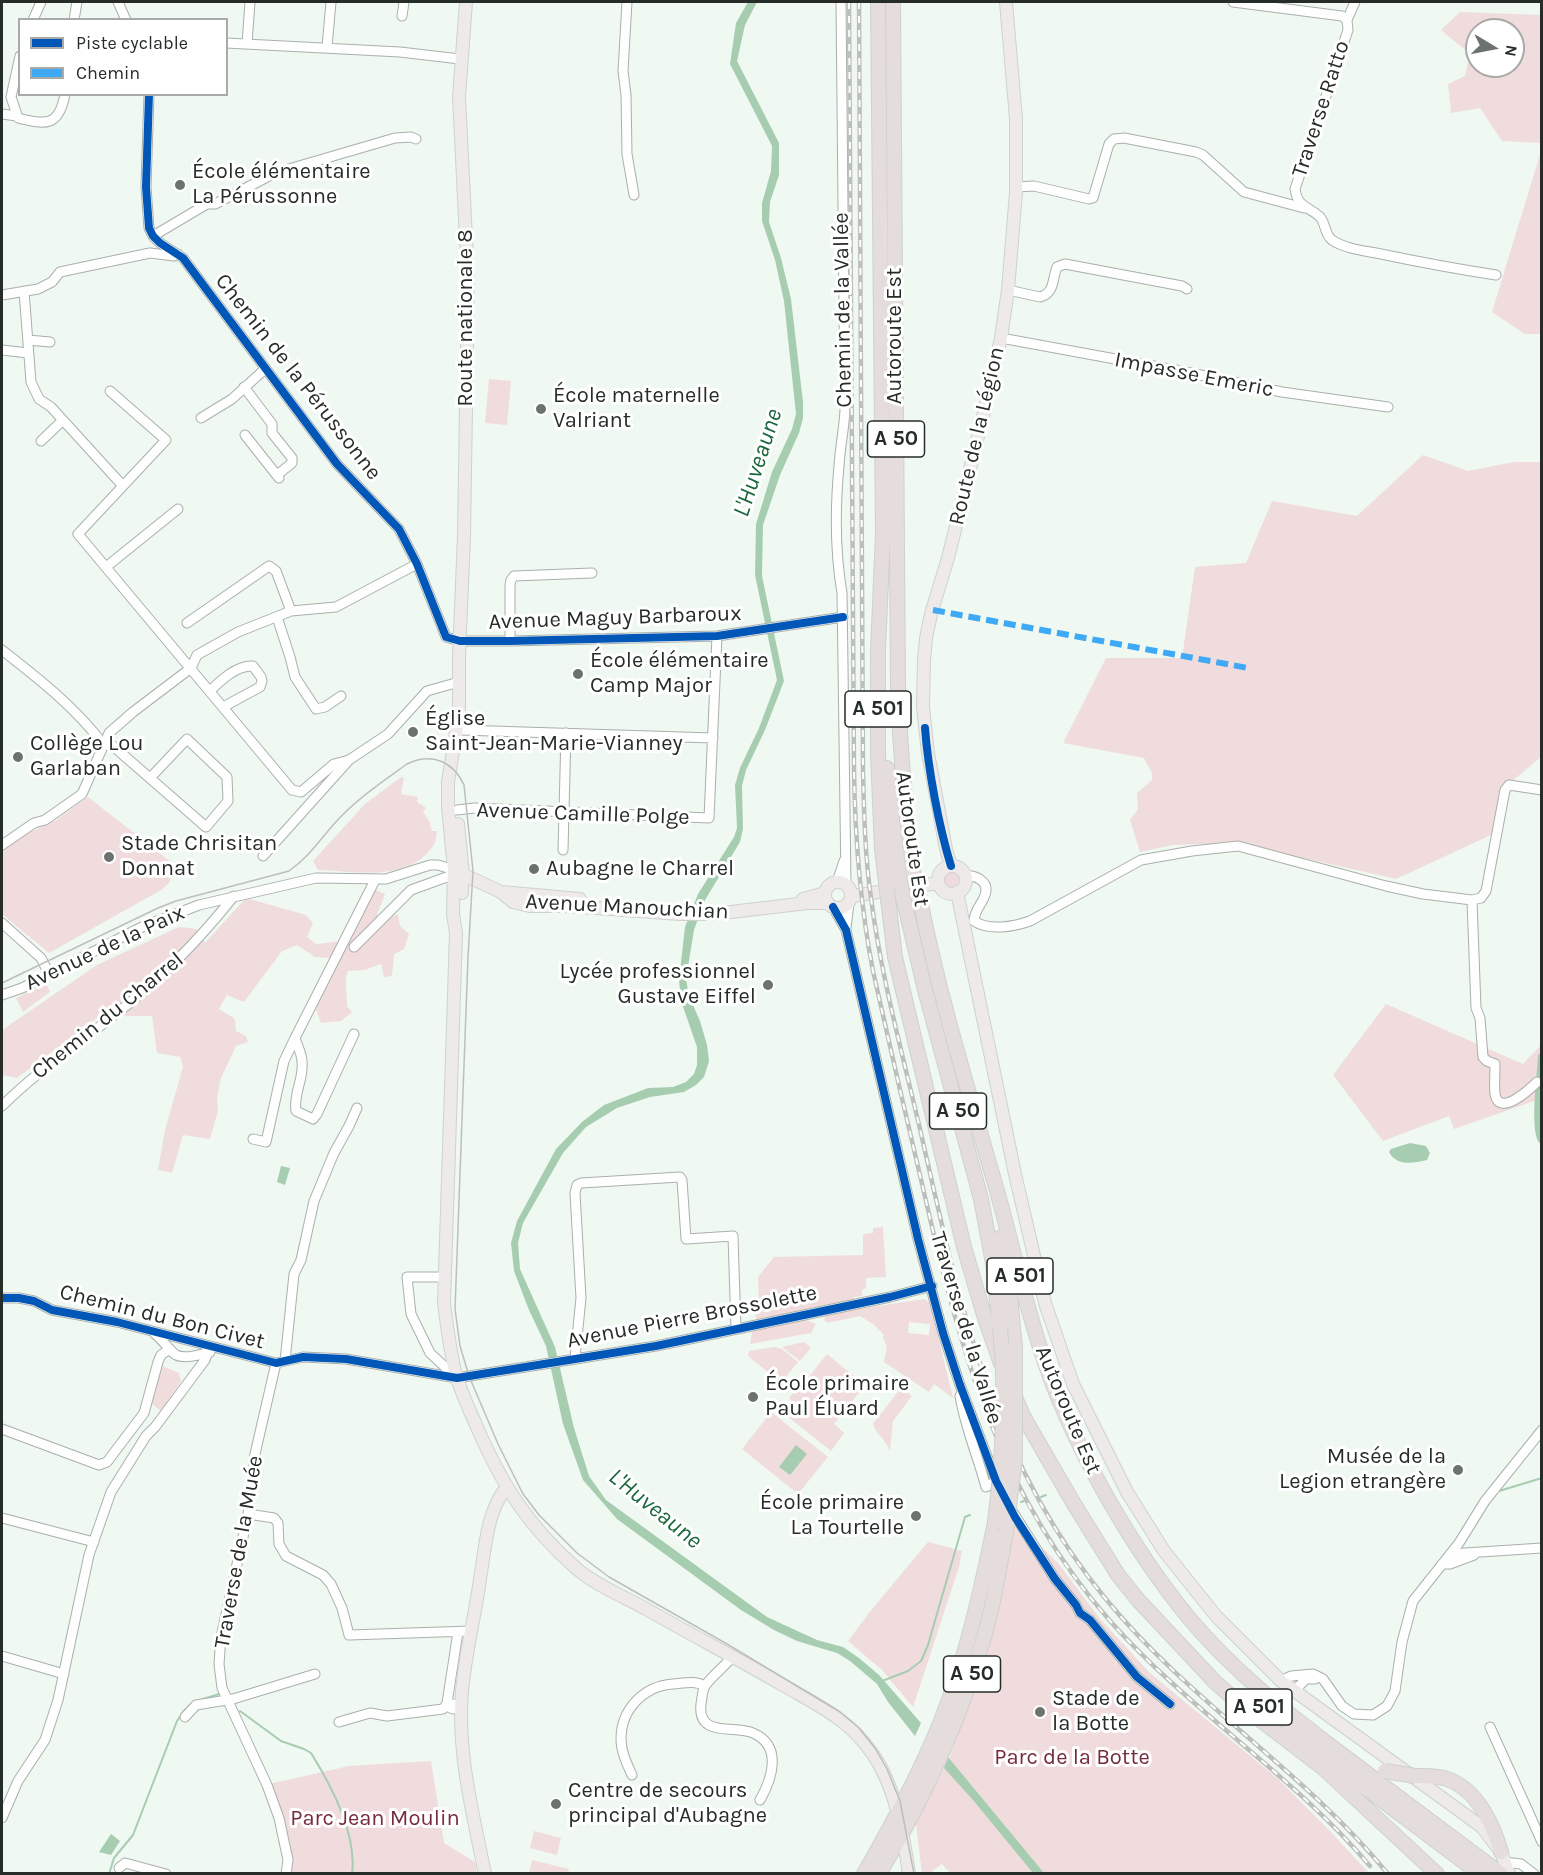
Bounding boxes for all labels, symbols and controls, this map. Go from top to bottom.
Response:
legend [18,18,228,96]
north arrow [1465,18,1525,78]
text: Piste cyclable [76,32,188,54]
street label: Traverse Ratto [1287,37,1355,181]
text: N [1501,44,1522,58]
text: Chemin [76,62,140,84]
place label: École élémentaire La Pérussonne [192,159,371,210]
marker: École élémentaire La Pérussonne [173,178,187,192]
street label: Chemin de la Vallée [828,212,858,408]
street label: Route nationale 8 [453,229,479,407]
street label: Autoroute Est [882,268,908,404]
street label: Chemin de la Pérussonne [209,269,387,485]
street label: Route de la Légion [944,344,1010,528]
street label: Impasse Emeric [1112,347,1276,403]
place label: École maternelle Valriant [553,383,720,434]
marker: École maternelle Valriant [534,402,548,416]
water label: L'Huveaune [727,405,789,521]
road number: A 50 [868,421,924,457]
street label: Avenue Maguy Barbaroux [488,600,742,636]
place label: École élémentaire Camp Major [590,648,769,700]
marker: École élémentaire Camp Major [571,667,585,681]
road number: A 501 [845,691,911,727]
place label: Église Saint-Jean-Marie-Vianney [425,706,683,758]
marker: Église Saint-Jean-Marie-Vianney [406,725,420,739]
place label: Collège Lou Garlaban [30,731,144,782]
marker: Collège Lou Garlaban [11,750,25,764]
street label: Autoroute Est [889,770,935,908]
street label: Avenue Camille Polge [476,797,690,831]
place label: Stade Chrisitan Donnat [121,831,277,882]
marker: Stade Chrisitan Donnat [102,850,116,864]
place label: Aubagne le Charrel [546,856,734,882]
marker: Aubagne le Charrel [527,862,541,876]
street label: Avenue Manouchian [525,888,729,926]
street label: Avenue de la Paix [21,900,189,996]
street label: Chemin du Charrel [27,947,189,1085]
place label: Lycée professionnel Gustave Eiffel [560,959,756,1010]
marker: Lycée professionnel Gustave Eiffel [761,978,775,992]
road number: A 50 [930,1093,986,1129]
street label: Traverse de la Vallée [924,1229,1008,1427]
road number: A 501 [987,1258,1053,1294]
street label: Chemin du Bon Civet [57,1279,267,1355]
street label: Avenue Pierre Brossolette [565,1280,819,1354]
street label: Autoroute Est [1029,1342,1107,1478]
place label: École primaire Paul Éluard [765,1371,909,1422]
marker: École primaire Paul Éluard [746,1390,760,1404]
place label: Musée de la Legion etrangère [1279,1444,1446,1496]
street label: Traverse de la Muée [209,1453,269,1651]
water label: L'Huveaune [602,1463,708,1555]
marker: Musée de la Legion etrangère [1451,1463,1465,1477]
place label: École primaire La Tourtelle [760,1490,904,1542]
marker: École primaire La Tourtelle [909,1509,923,1523]
road number: A 50 [944,1656,1000,1692]
place label: Stade de la Botte [1052,1686,1140,1738]
road number: A 501 [1226,1689,1292,1725]
marker: Stade de la Botte [1033,1705,1047,1719]
park label: Parc de la Botte [994,1745,1150,1771]
place label: Centre de secours principal d'Aubagne [568,1778,767,1830]
marker: Centre de secours principal d'Aubagne [549,1797,563,1811]
park label: Parc Jean Moulin [290,1806,460,1832]

